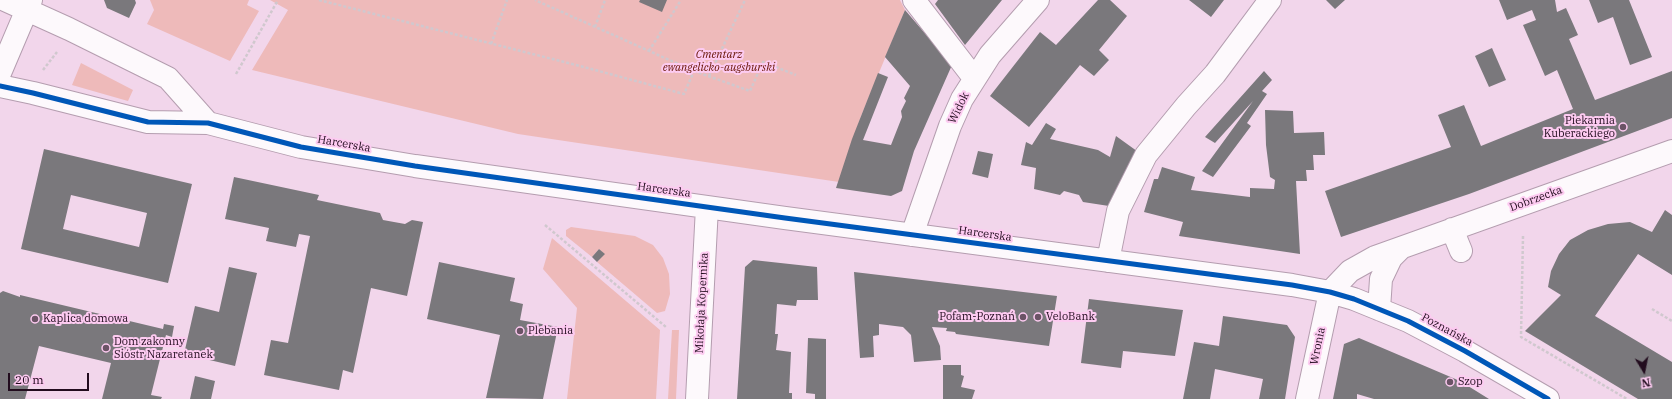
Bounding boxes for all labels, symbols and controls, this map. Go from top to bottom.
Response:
park label: Cmentarz ewangelicko-augsburski [663,48,775,74]
street label: Widok [946,90,972,126]
place label: Piekarnia Kuberackiego [1544,114,1615,140]
marker: Piekarnia Kuberackiego [1618,122,1628,132]
street label: Harcerska [316,133,372,155]
street label: Harcerska [637,180,691,200]
street label: Dobrzecka [1508,183,1564,215]
street label: Harcerska [958,224,1012,244]
street label: Mikołaja Kopernika [693,252,711,354]
place label: Pofam-Poznań [939,310,1015,324]
place label: VeloBank [1046,310,1095,324]
street label: Poznańska [1419,311,1475,349]
place label: Kaplica domowa [43,312,128,326]
marker: Pofam-Poznań [1018,312,1028,322]
marker: VeloBank [1033,312,1043,322]
marker: Kaplica domowa [30,314,40,324]
place label: Plebania [528,324,573,338]
marker: Plebania [515,326,525,336]
street label: Wronia [1308,326,1328,366]
place label: Dom zakonny Sióstr Nazaretanek [114,335,213,361]
marker: Dom zakonny Sióstr Nazaretanek [101,343,111,353]
north arrow [1624,351,1664,391]
scale bar [10,365,91,391]
text: 20 m [15,372,44,387]
place label: Szop [1458,375,1483,389]
text: N [1641,375,1652,390]
marker: Szop [1445,377,1455,387]

